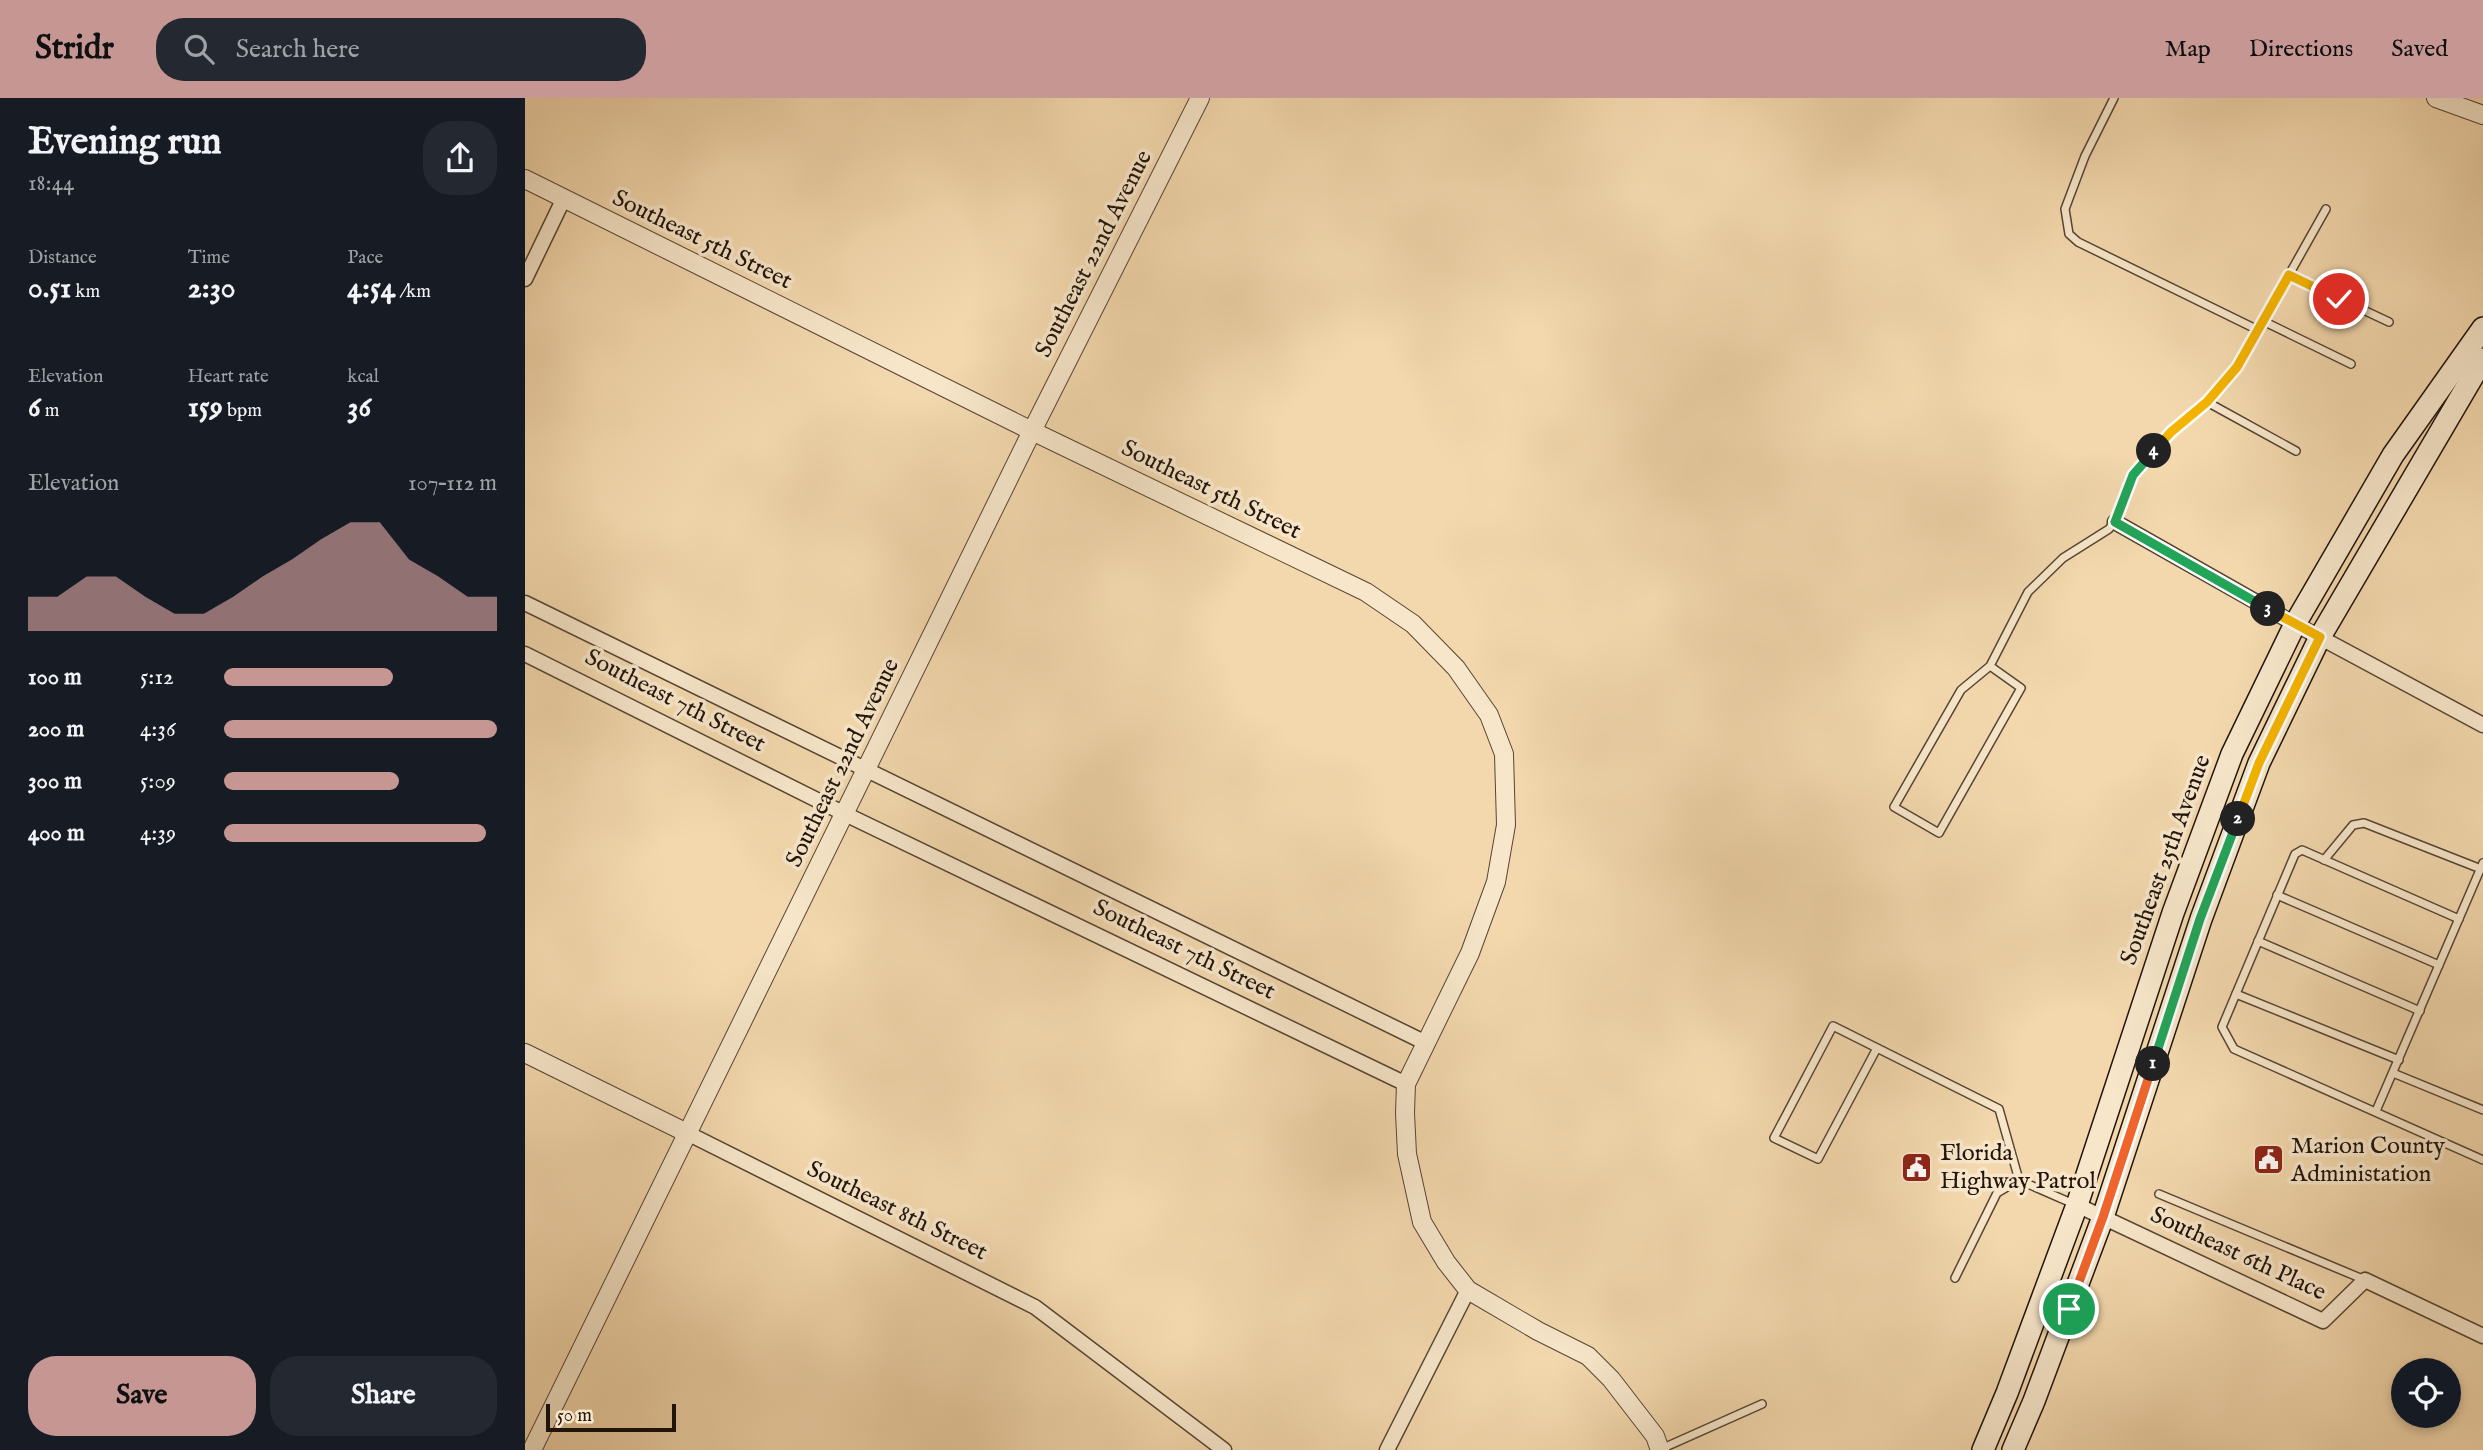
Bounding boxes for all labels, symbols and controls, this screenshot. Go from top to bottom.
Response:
search box [156,18,646,81]
text: Stridr [35,28,114,70]
icon: search [180,30,218,68]
text: Search here [236,33,360,66]
text: Map [2165,34,2211,65]
text: Directions [2249,34,2353,65]
text: Saved [2391,34,2448,65]
text: Evening run [28,119,222,167]
button: share [423,121,497,195]
street label: Southeast 22nd Avenue [1028,145,1160,363]
text: 18:44 [28,169,74,198]
street label: Southeast 5th Street [607,183,797,297]
text: Distance [28,246,97,270]
text: Time [188,246,230,270]
text: Pace [347,246,383,270]
pin [2309,269,2369,329]
text: 0.51 [28,270,71,308]
text: 2:30 [188,270,236,308]
text: 4:54 [347,270,395,308]
text: km [71,280,100,304]
text: /km [395,280,431,304]
icon: check [2320,280,2358,318]
text: Elevation [28,365,103,389]
text: Heart rate [188,365,269,389]
text: kcal [347,365,379,389]
text: 6 [28,389,41,427]
text: 159 [188,389,223,427]
text: 36 [347,389,371,427]
text: m [41,399,59,423]
text: bpm [223,399,262,423]
street label: Southeast 5th Street [1116,433,1306,547]
pin: 4 [2137,434,2171,468]
text: 4 [2149,438,2158,462]
text: Elevation [28,469,119,498]
text: 107–112 m [408,469,497,498]
pin: 3 [2251,592,2285,626]
text: 3 [2264,596,2271,620]
street label: Southeast 7th Street [579,642,771,760]
street label: Southeast 22nd Avenue [779,654,907,872]
text: 100 m [28,663,82,692]
text: 5:12 [140,663,174,692]
text: 200 m [28,715,84,744]
text: 4:36 [140,715,176,744]
street label: Southeast 25th Avenue [2114,751,2218,969]
text: 300 m [28,767,82,796]
text: 5:09 [140,767,176,796]
pin: 2 [2221,802,2255,836]
text: 2 [2233,806,2242,830]
text: 400 m [28,819,85,848]
text: 4:39 [140,819,176,848]
street label: Southeast 7th Street [1088,892,1280,1008]
pin: 1 [2135,1046,2171,1082]
text: 1 [2149,1051,2156,1075]
place label: Marion County Administation [2290,1131,2445,1190]
place label: Florida Highway Patrol [1940,1138,2096,1197]
public building icon: Marion County Administation [2251,1143,2285,1177]
public building icon: Florida Highway Patrol [1900,1150,1934,1184]
street label: Southeast 8th Street [802,1154,992,1268]
street label: Southeast 6th Place [2145,1200,2331,1308]
pin [2039,1279,2099,1339]
icon: arrive [2050,1290,2088,1328]
button: Save [28,1356,256,1436]
button: Share [270,1356,497,1436]
map controls [2391,1358,2461,1428]
button: locate [2391,1358,2461,1428]
scale bar [546,1401,675,1433]
text: 50 m [557,1404,592,1428]

